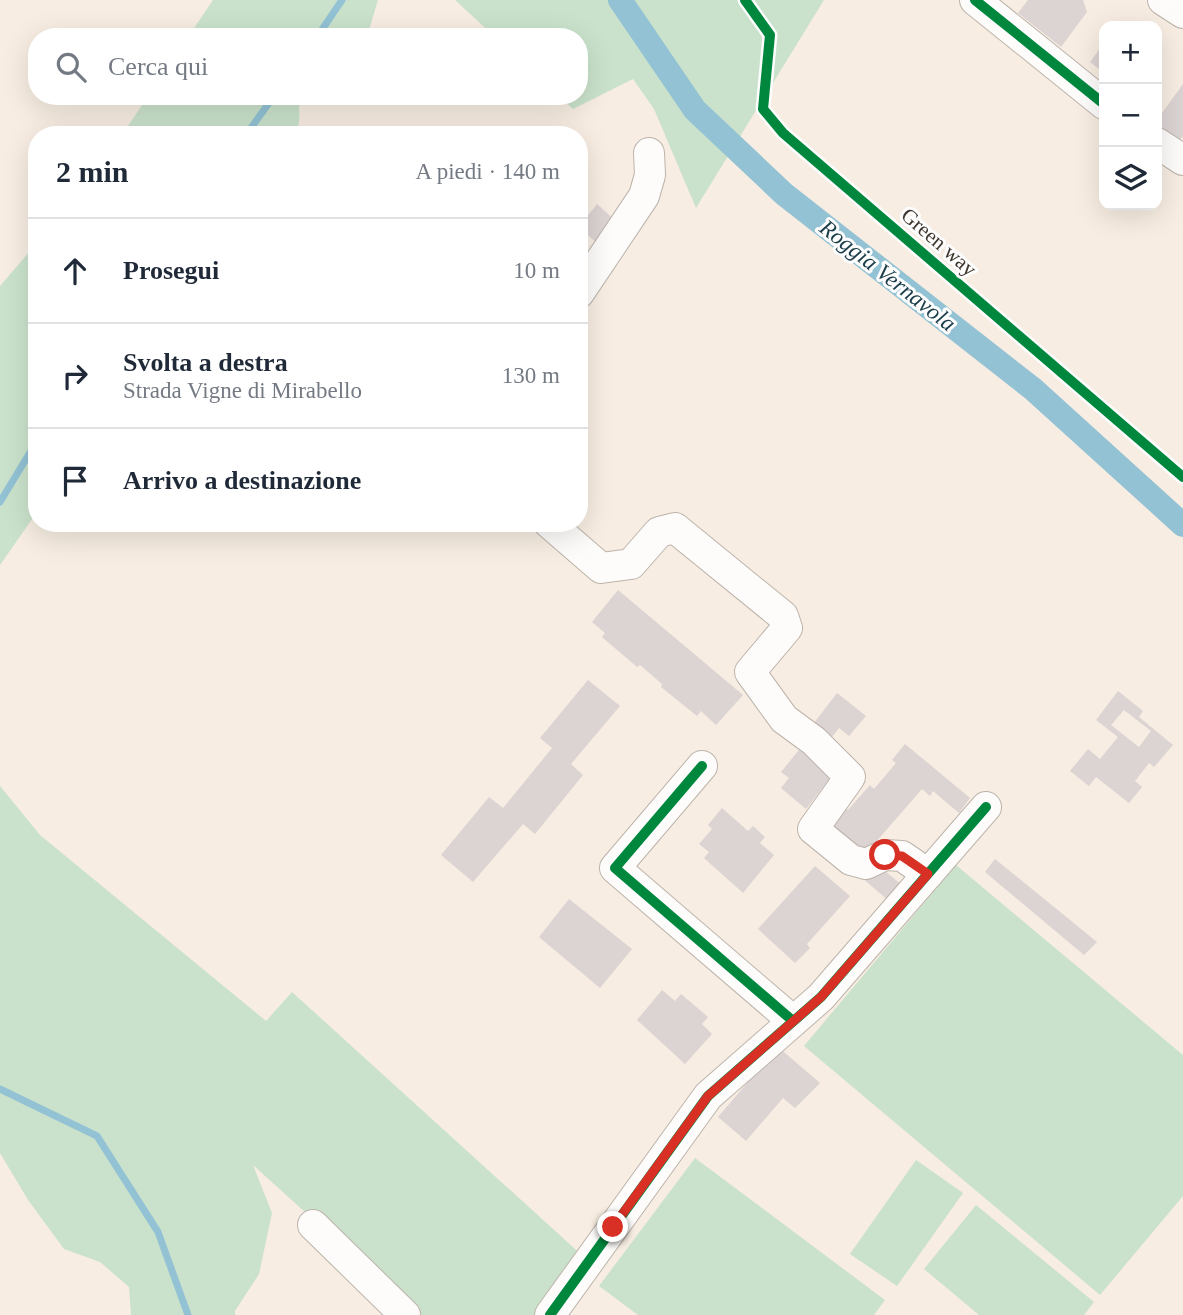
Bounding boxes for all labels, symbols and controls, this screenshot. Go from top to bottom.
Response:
map controls [1099,21,1162,210]
button: + [1099,21,1162,84]
search box [28,28,588,105]
icon: search [52,48,90,86]
text: Cerca qui [108,52,208,81]
button: − [1099,84,1162,147]
button: layers [1099,147,1162,210]
text: 2 min [56,155,129,188]
text: A piedi · 140 m [416,159,560,184]
street label: Green way [897,203,982,281]
water label: Roggia Vernavola [814,214,961,336]
icon: ahead [56,252,94,290]
text: Prosegui [123,256,219,285]
text: 10 m [513,258,560,283]
text: Svolta a destra [123,348,288,377]
icon: right [56,357,94,395]
text: 130 m [502,363,560,388]
text: Strada Vigne di Mirabello [123,378,362,403]
icon: arrive [56,462,94,500]
text: Arrivo a destinazione [123,466,361,495]
route start [869,839,900,870]
route end [597,1211,628,1242]

